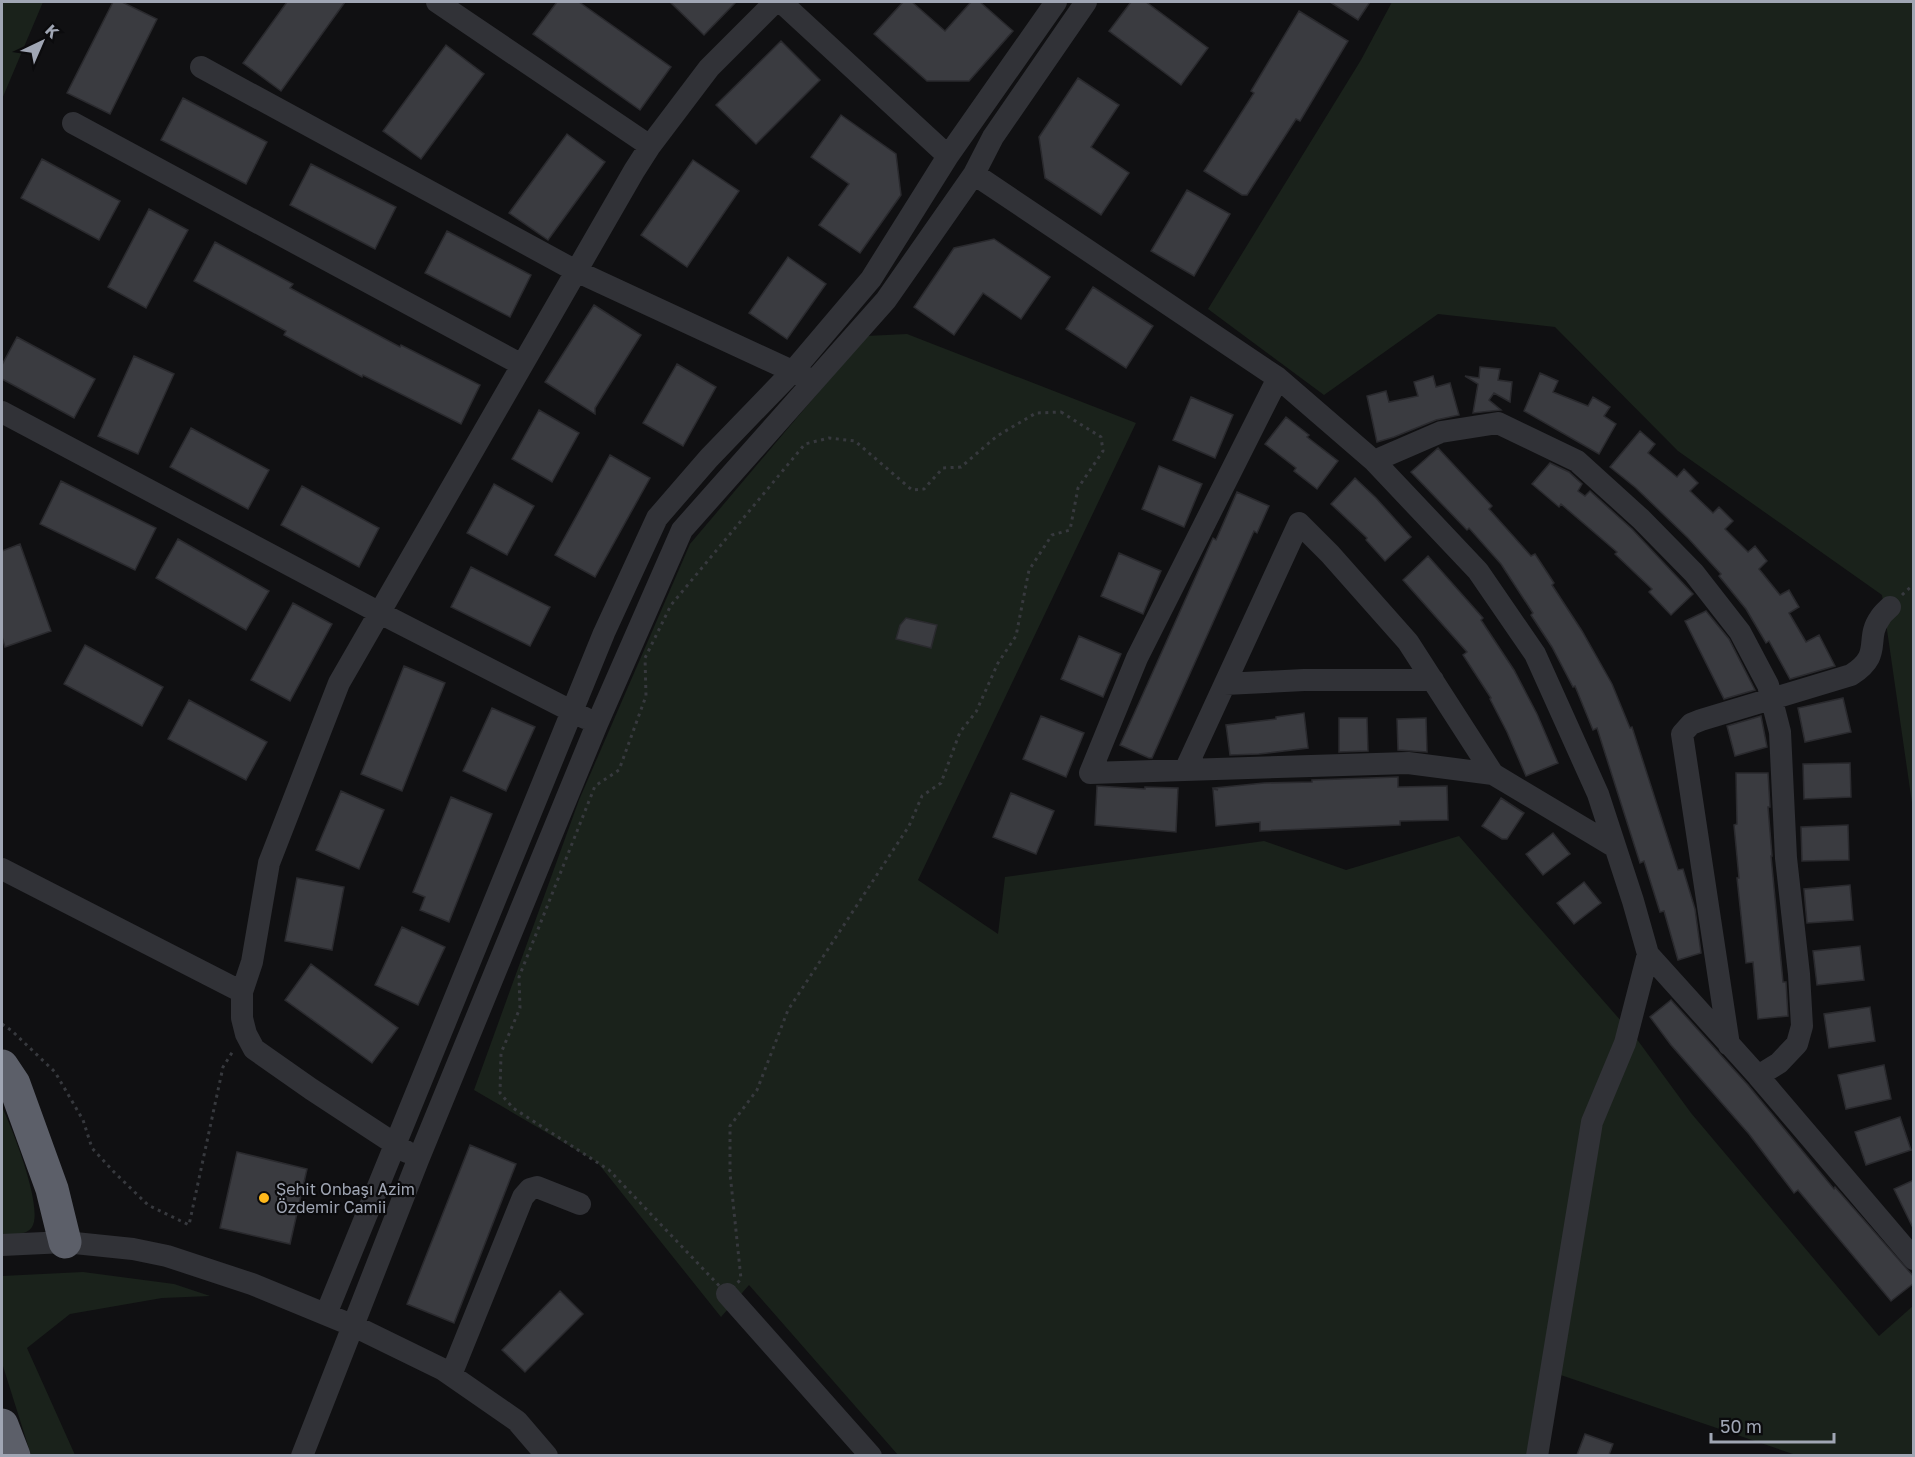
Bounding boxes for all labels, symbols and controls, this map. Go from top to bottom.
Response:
north arrow [12,12,72,72]
text: K [41,20,64,43]
place label: Şehit Onbaşı Azim Özdemir Camii [276,1179,415,1217]
marker: Şehit Onbaşı Azim Özdemir Camii [257,1191,271,1205]
scale bar [1711,1406,1834,1444]
text: 50 m [1720,1415,1762,1437]

